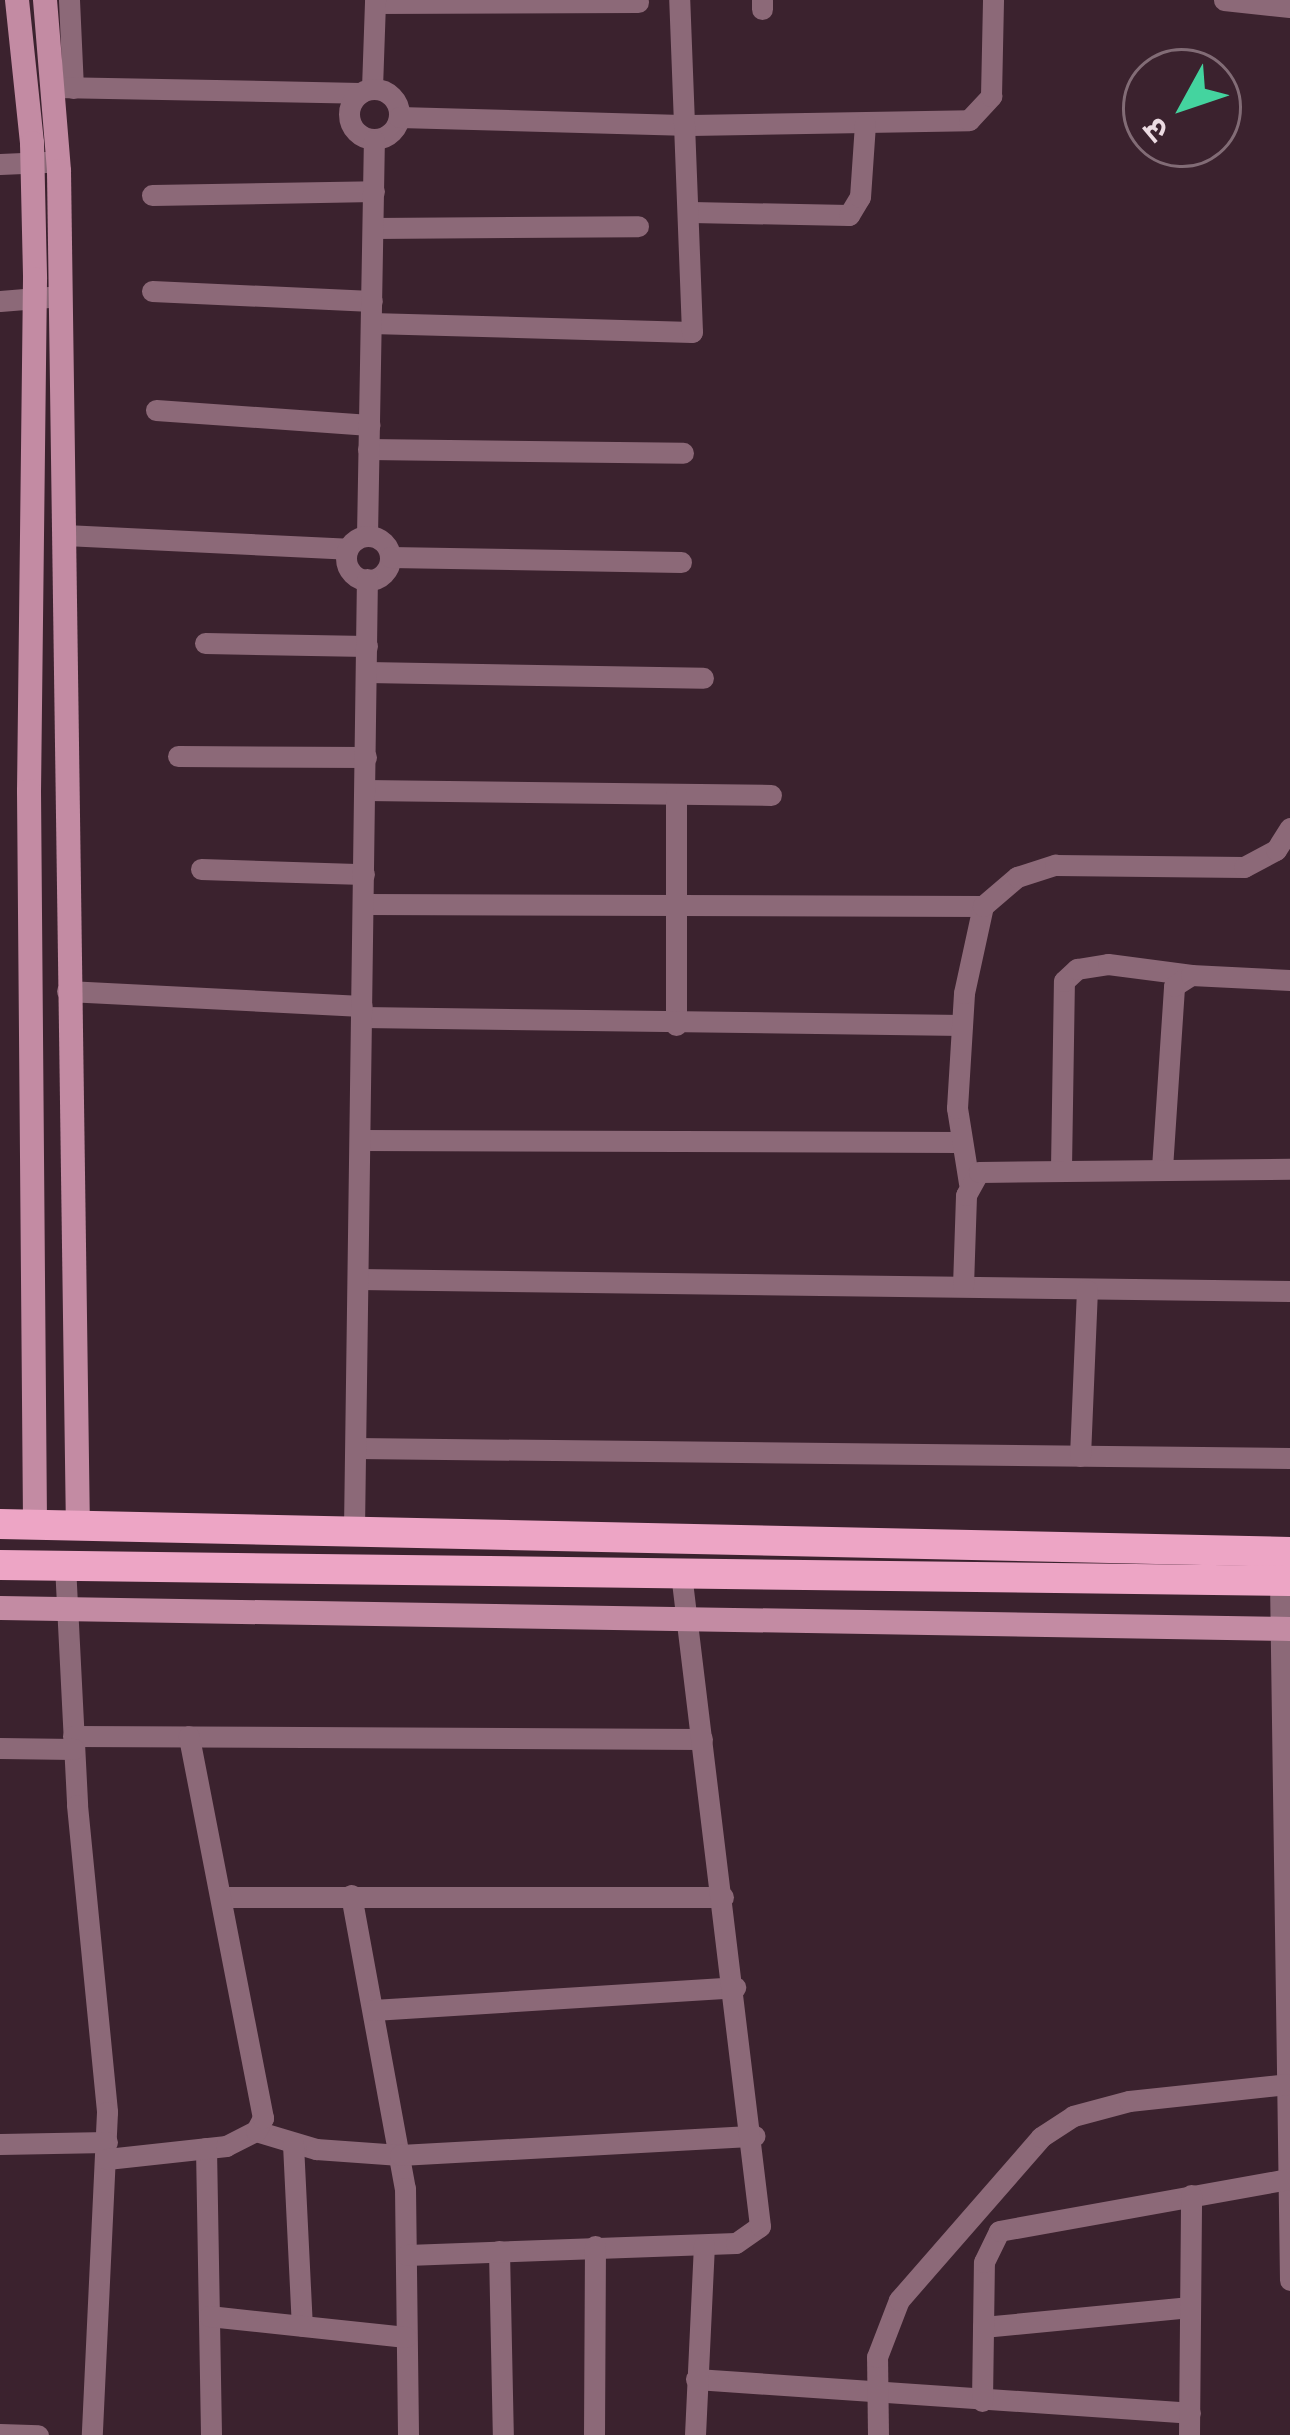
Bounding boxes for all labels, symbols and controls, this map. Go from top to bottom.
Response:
north arrow [1122,48,1242,168]
text: उ [1132,107,1181,152]

